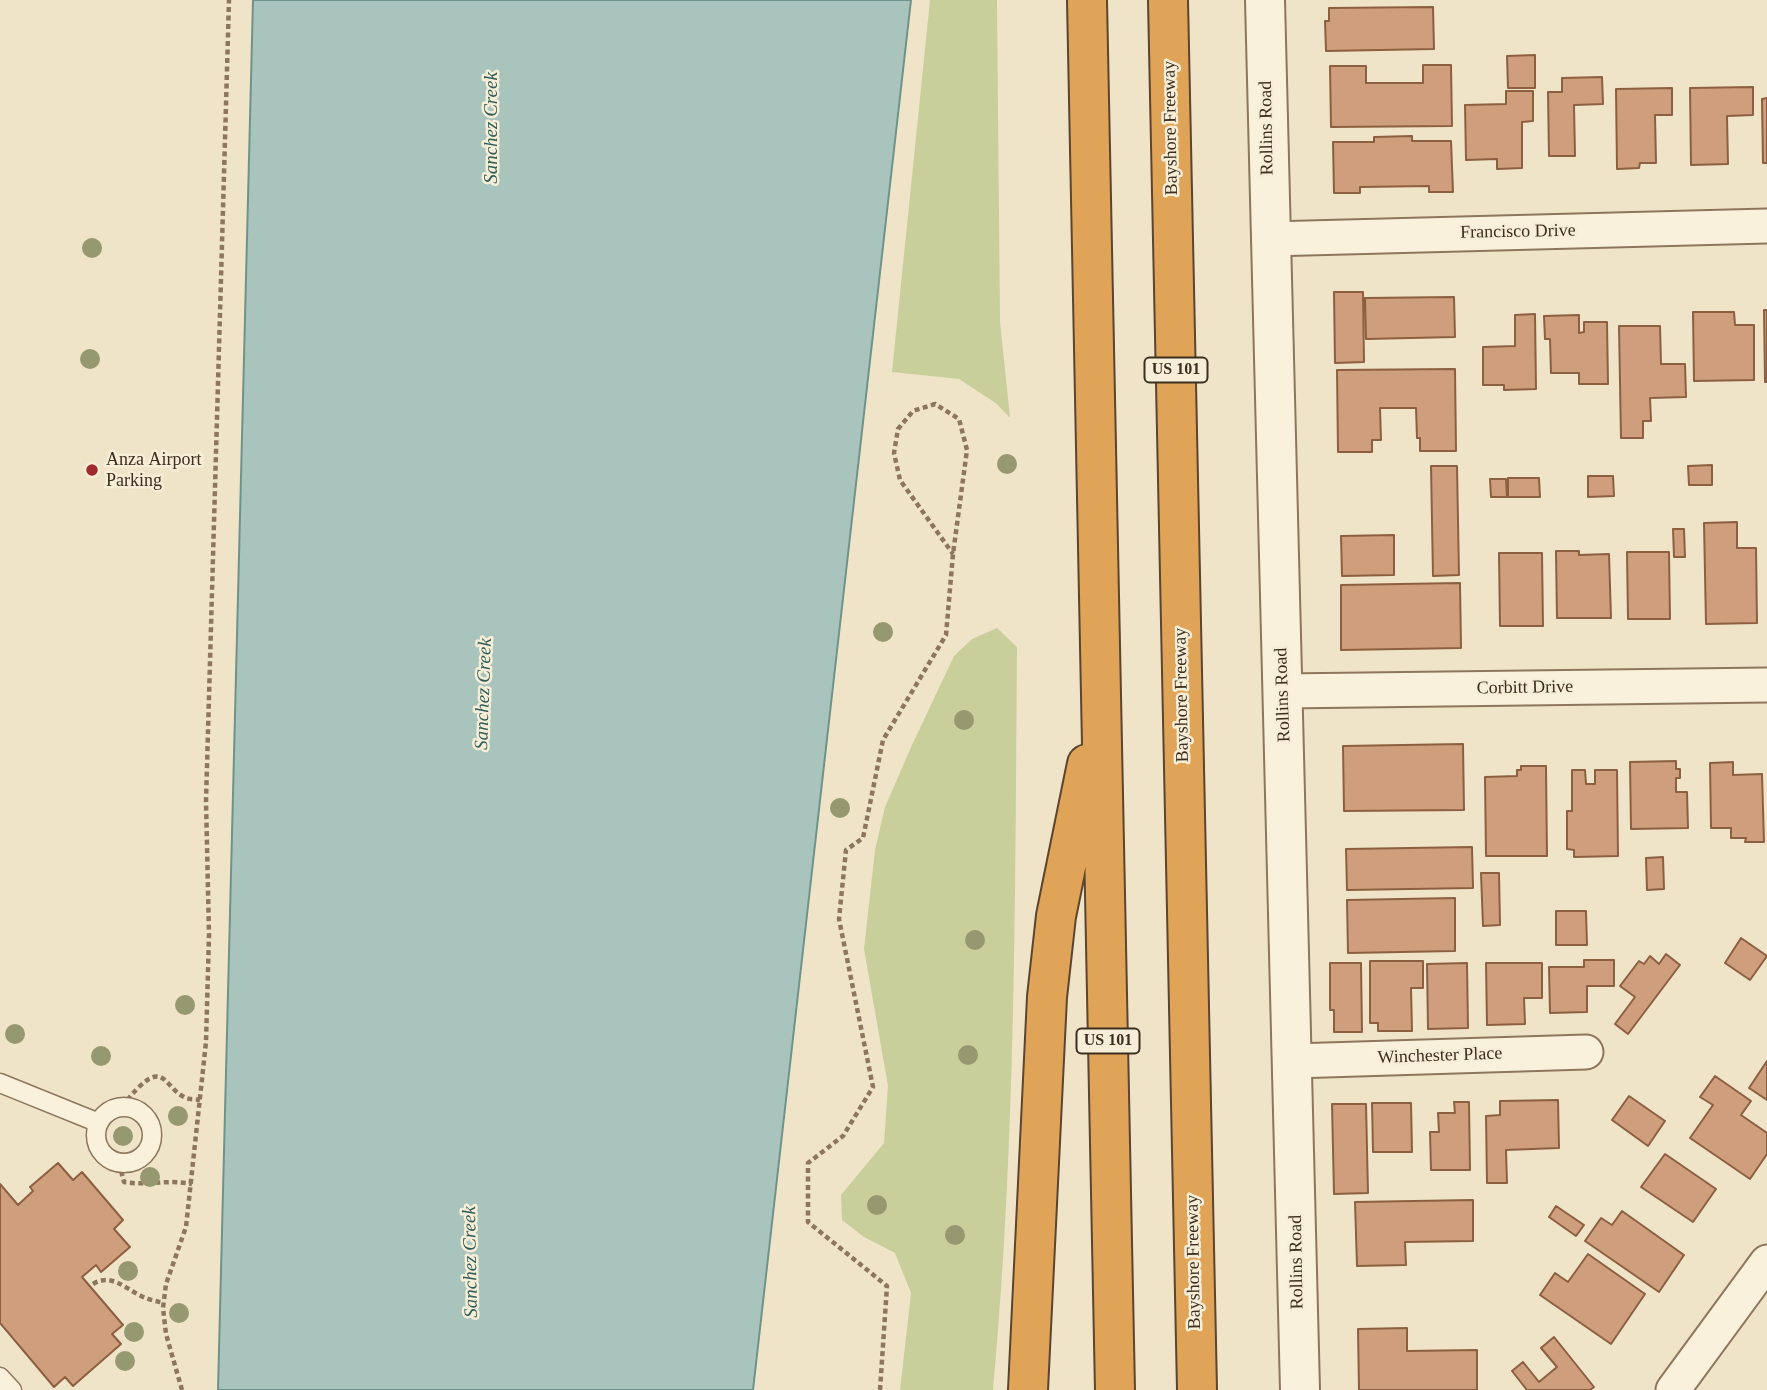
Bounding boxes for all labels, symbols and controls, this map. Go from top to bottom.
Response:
street label: Bayshore Freeway [1159,61,1183,195]
water label: Sanchez Creek [481,72,503,184]
street label: Rollins Road [1255,81,1279,175]
street label: Francisco Drive [1460,220,1576,244]
road number: US 101 [1144,358,1208,382]
place label: Anza Airport Parking [106,449,201,491]
marker: Anza Airport Parking [84,462,100,478]
street label: Bayshore Freeway [1170,628,1194,762]
water label: Sanchez Creek [471,638,497,750]
street label: Rollins Road [1271,647,1295,743]
street label: Corbitt Drive [1477,676,1573,700]
road number: US 101 [1076,1028,1140,1054]
street label: Winchester Place [1377,1043,1503,1069]
street label: Bayshore Freeway [1182,1195,1206,1329]
water label: Sanchez Creek [459,1206,483,1318]
street label: Rollins Road [1285,1215,1309,1309]

